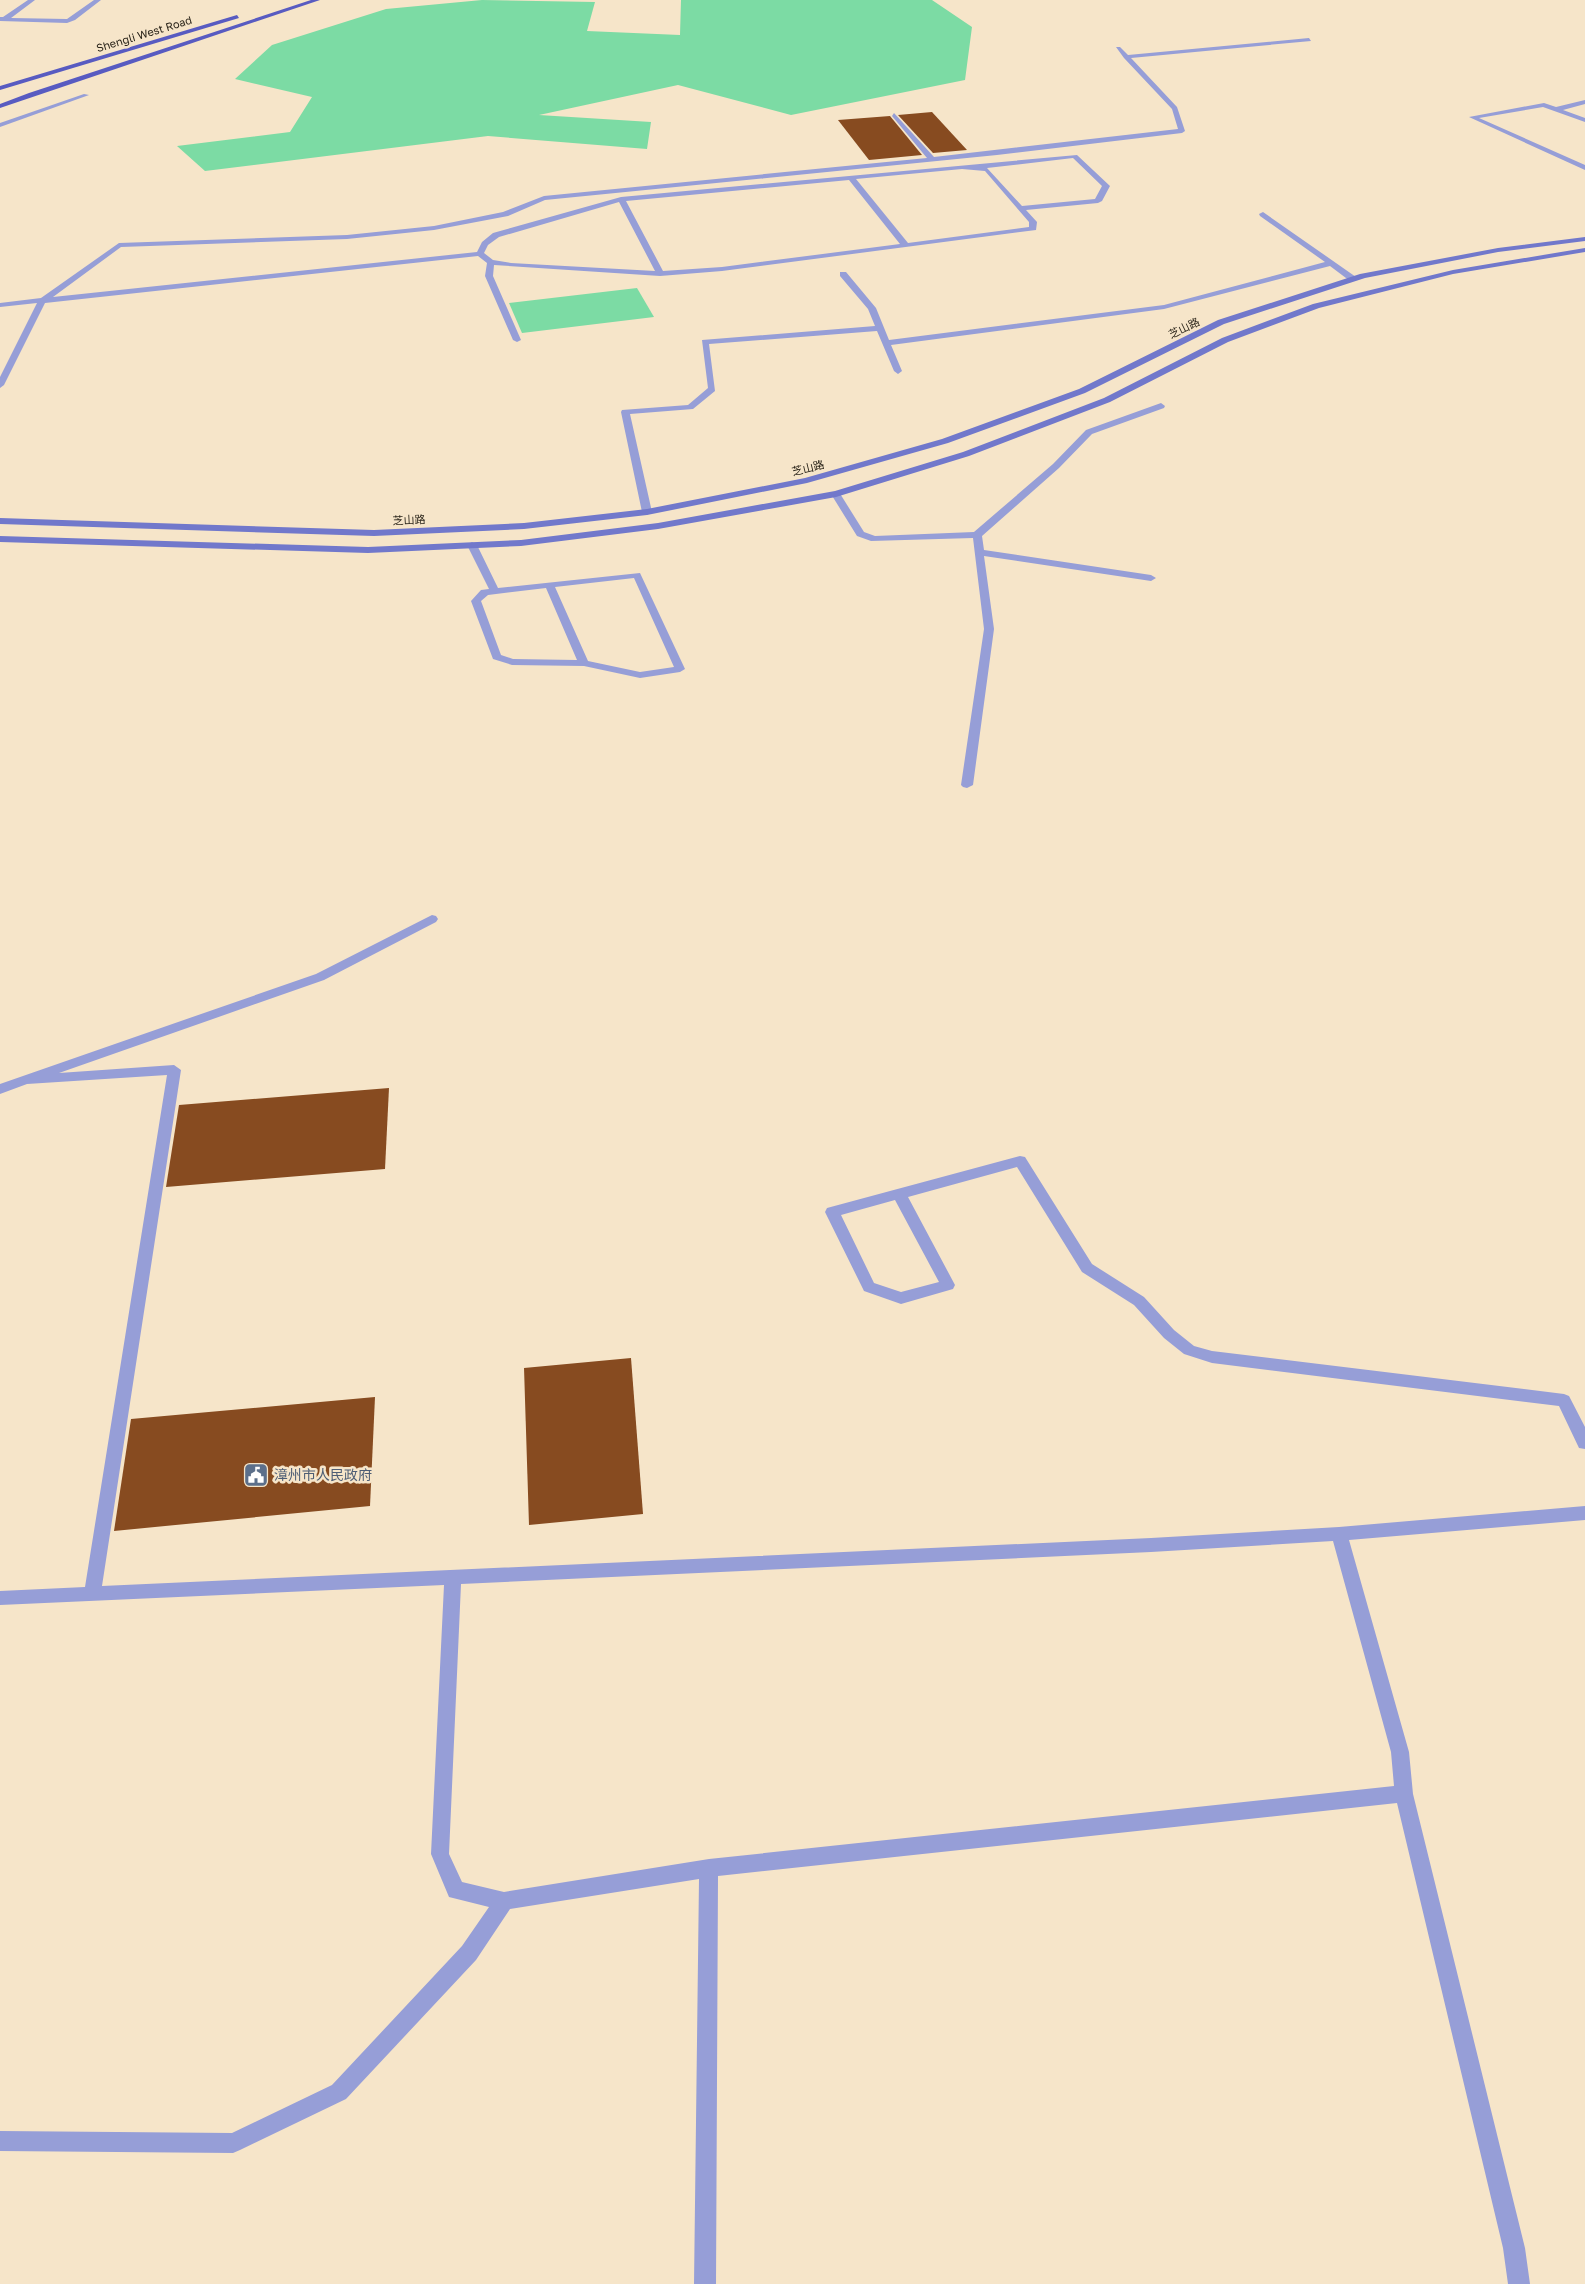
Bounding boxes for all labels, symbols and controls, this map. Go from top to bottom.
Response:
street label: Shengli West Road [94,13,193,54]
street label: 芝山路 [1166,314,1201,341]
street label: 芝山路 [790,457,825,478]
street label: 芝山路 [392,512,426,527]
public building icon: 漳州市人民政府 [243,1462,269,1488]
place label: 漳州市人民政府 [274,1466,372,1483]

